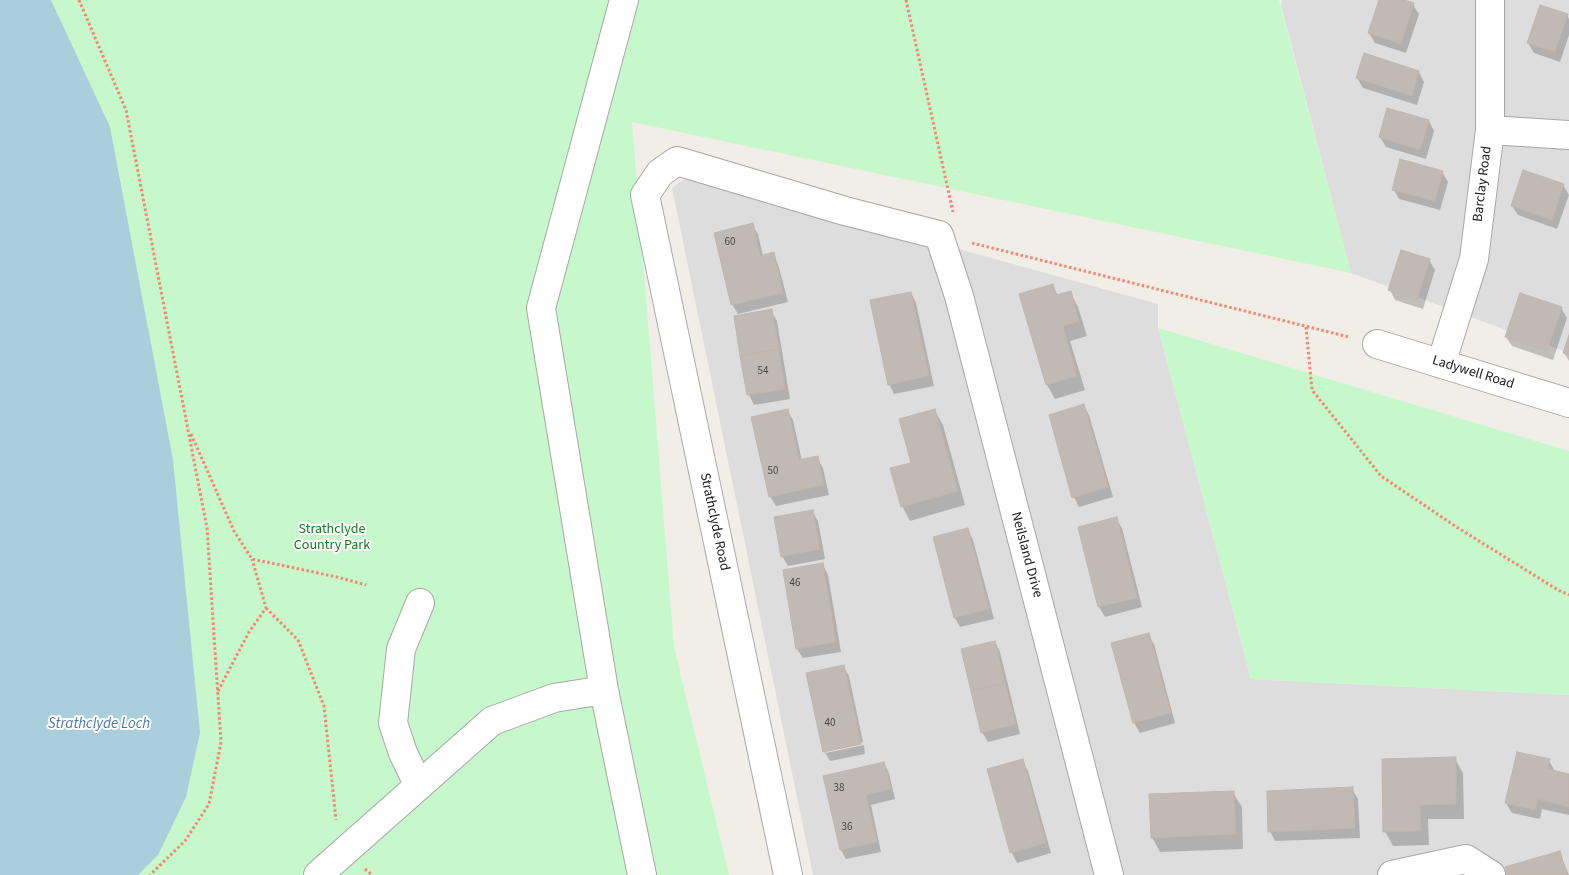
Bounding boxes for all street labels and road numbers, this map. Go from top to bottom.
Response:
street label: Barclay Road [1470,145,1496,223]
street label: Ladywell Road [1430,353,1516,393]
street label: Strathclyde Road [695,472,733,572]
street label: Neilsland Drive [1006,510,1046,600]

